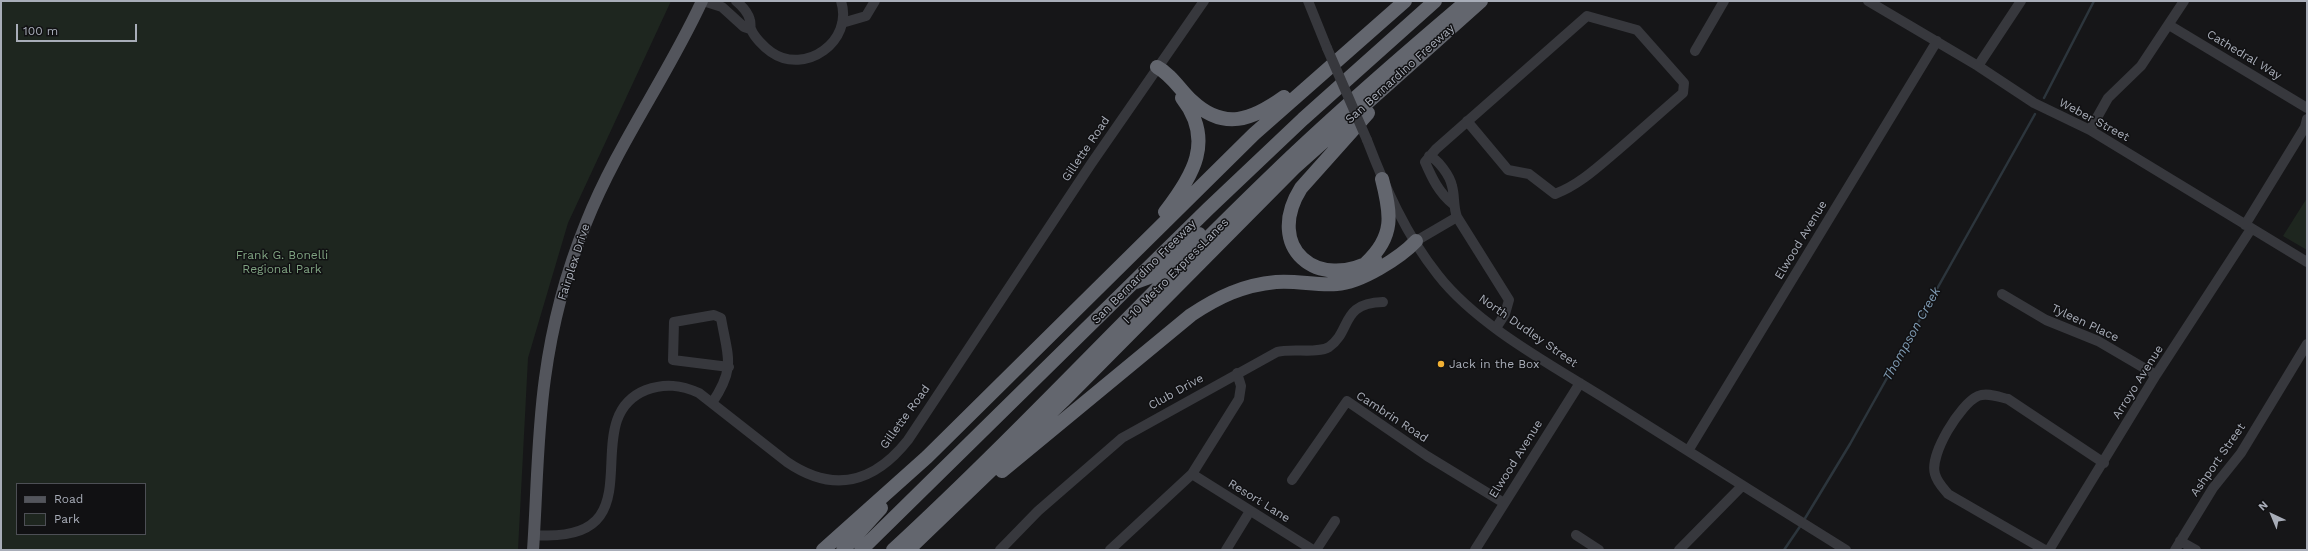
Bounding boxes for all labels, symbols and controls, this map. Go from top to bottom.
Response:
scale bar [18,16,139,42]
street label: San Bernardino Freeway [1343,21,1457,127]
text: 100 m [23,24,58,38]
street label: Cathedral Way [2204,27,2284,83]
street label: Weber Street [2056,95,2132,145]
street label: Gillette Road [1059,114,1113,184]
street label: Elwood Avenue [1772,198,1830,282]
street label: I-10 Metro ExpressLanes [1120,215,1232,327]
street label: San Bernardino Freeway [1089,217,1199,327]
street label: Fairplex Drive [555,222,593,302]
park label: Frank G. Bonelli Regional Park [236,248,328,276]
water label: Thompson Creek [1880,284,1944,384]
street label: North Dudley Street [1476,291,1580,371]
street label: Tyleen Place [2049,301,2121,345]
street label: Arroyo Avenue [2110,342,2166,422]
place label: Jack in the Box [1449,357,1539,371]
marker: Jack in the Box [1436,359,1446,369]
street label: Club Drive [1146,371,1206,413]
street label: Gillette Road [877,382,933,452]
street label: Cambrin Road [1353,388,1431,446]
street label: Elwood Avenue [1486,417,1546,501]
street label: Ashport Street [2187,421,2249,499]
street label: Resort Lane [1225,476,1293,526]
legend [16,483,146,535]
text: Road [54,492,83,506]
north arrow [2252,495,2292,535]
text: N [2256,498,2271,514]
text: Park [54,512,80,526]

